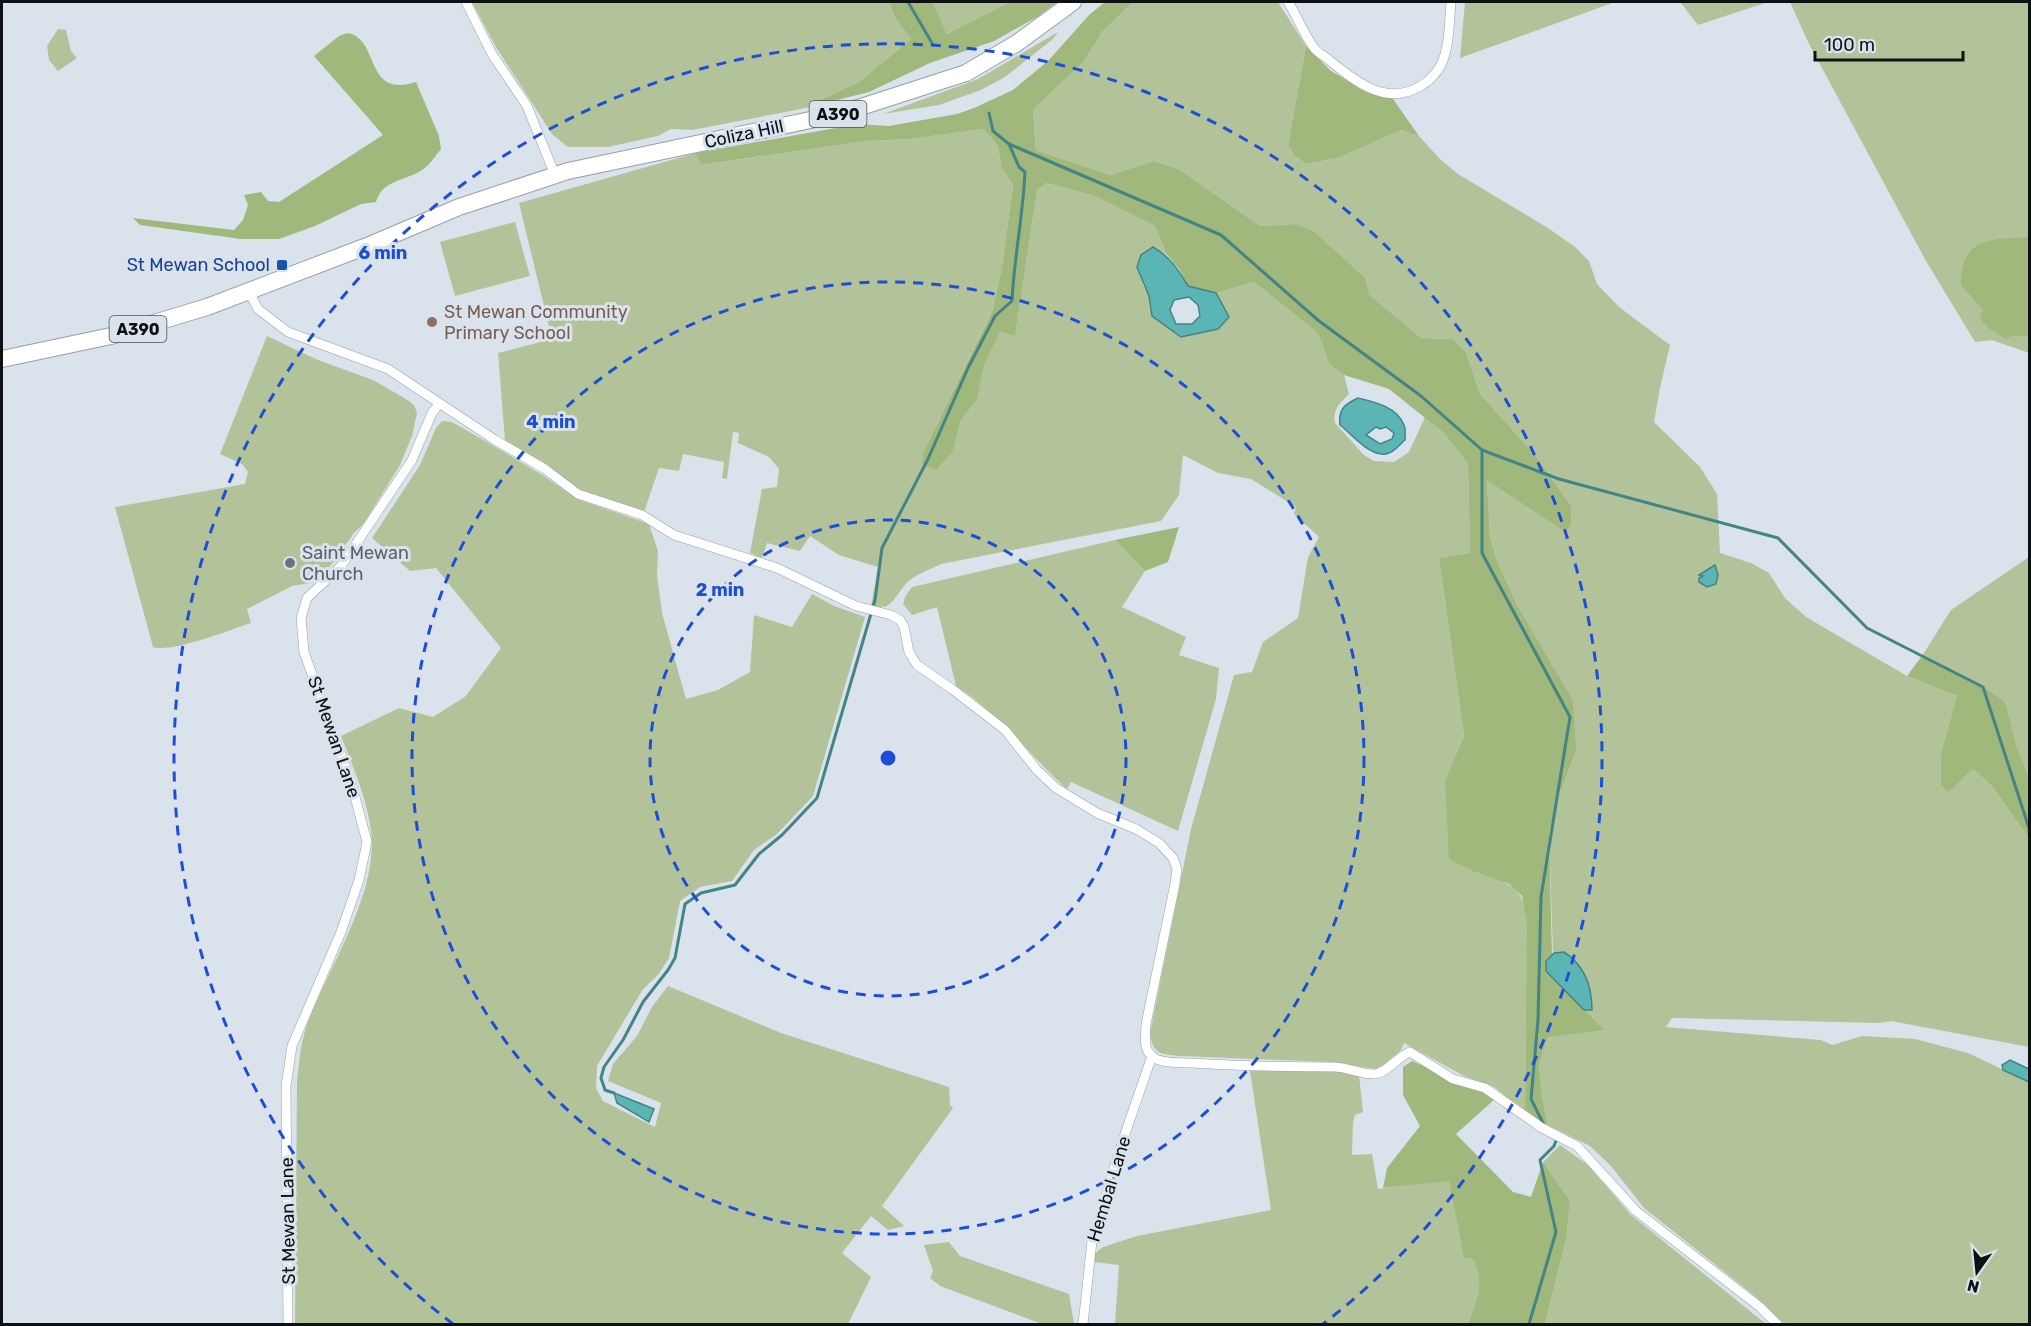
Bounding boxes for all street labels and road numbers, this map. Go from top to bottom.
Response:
road number: A390 [810,101,866,127]
street label: Coliza Hill [702,115,786,153]
road number: A390 [110,316,166,342]
street label: St Mewan Lane [303,673,365,801]
street label: Hembal Lane [1082,1133,1136,1245]
street label: St Mewan Lane [276,1157,300,1285]

